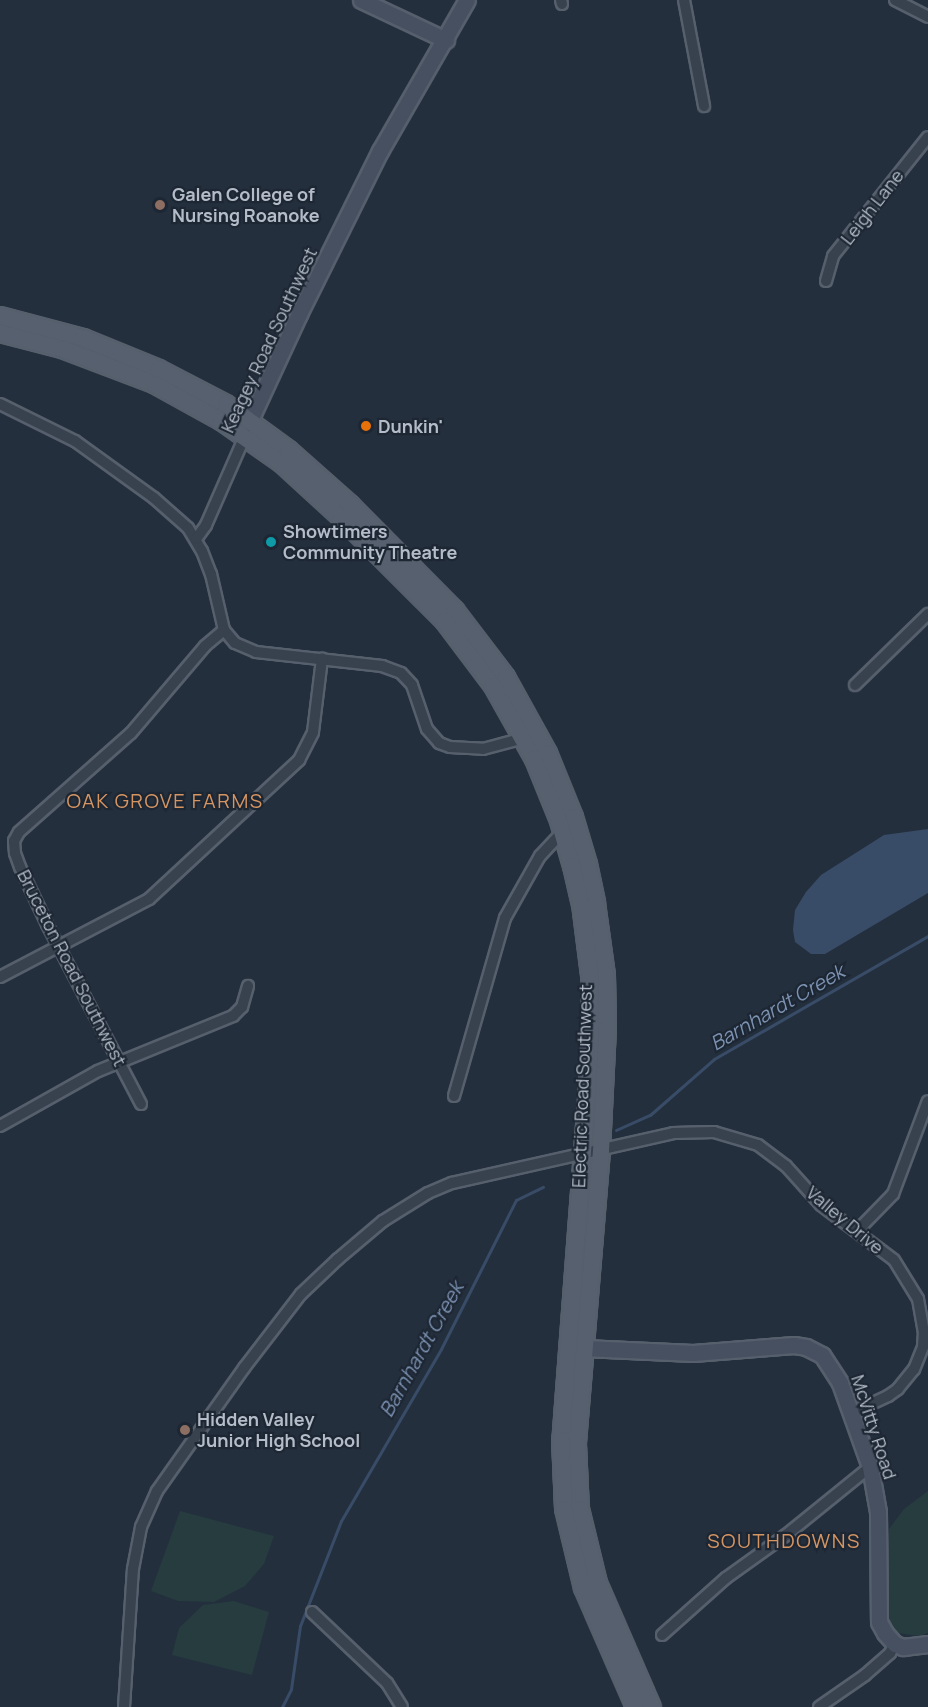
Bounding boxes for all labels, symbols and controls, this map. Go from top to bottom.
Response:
street label: Leigh Lane [836,165,908,249]
place label: Galen College of Nursing Roanoke [172,184,320,226]
marker: Galen College of Nursing Roanoke [153,198,167,212]
street label: Keagey Road Southwest [217,244,321,436]
place label: Dunkin' [378,415,443,437]
marker: Dunkin' [359,419,373,433]
place label: Showtimers Community Theatre [283,521,457,564]
marker: Showtimers Community Theatre [264,535,278,549]
district label: OAK GROVE FARMS [66,788,264,812]
street label: Bruceton Road Southwest [13,866,131,1070]
water label: Barnhardt Creek [706,959,848,1055]
street label: Electric Road Southwest [568,984,596,1188]
street label: Valley Drive [802,1182,888,1258]
water label: Barnhardt Creek [374,1277,468,1421]
street label: McVitty Road [847,1372,901,1482]
place label: Hidden Valley Junior High School [197,1409,360,1452]
marker: Hidden Valley Junior High School [178,1423,192,1437]
district label: SOUTHDOWNS [707,1528,861,1552]

